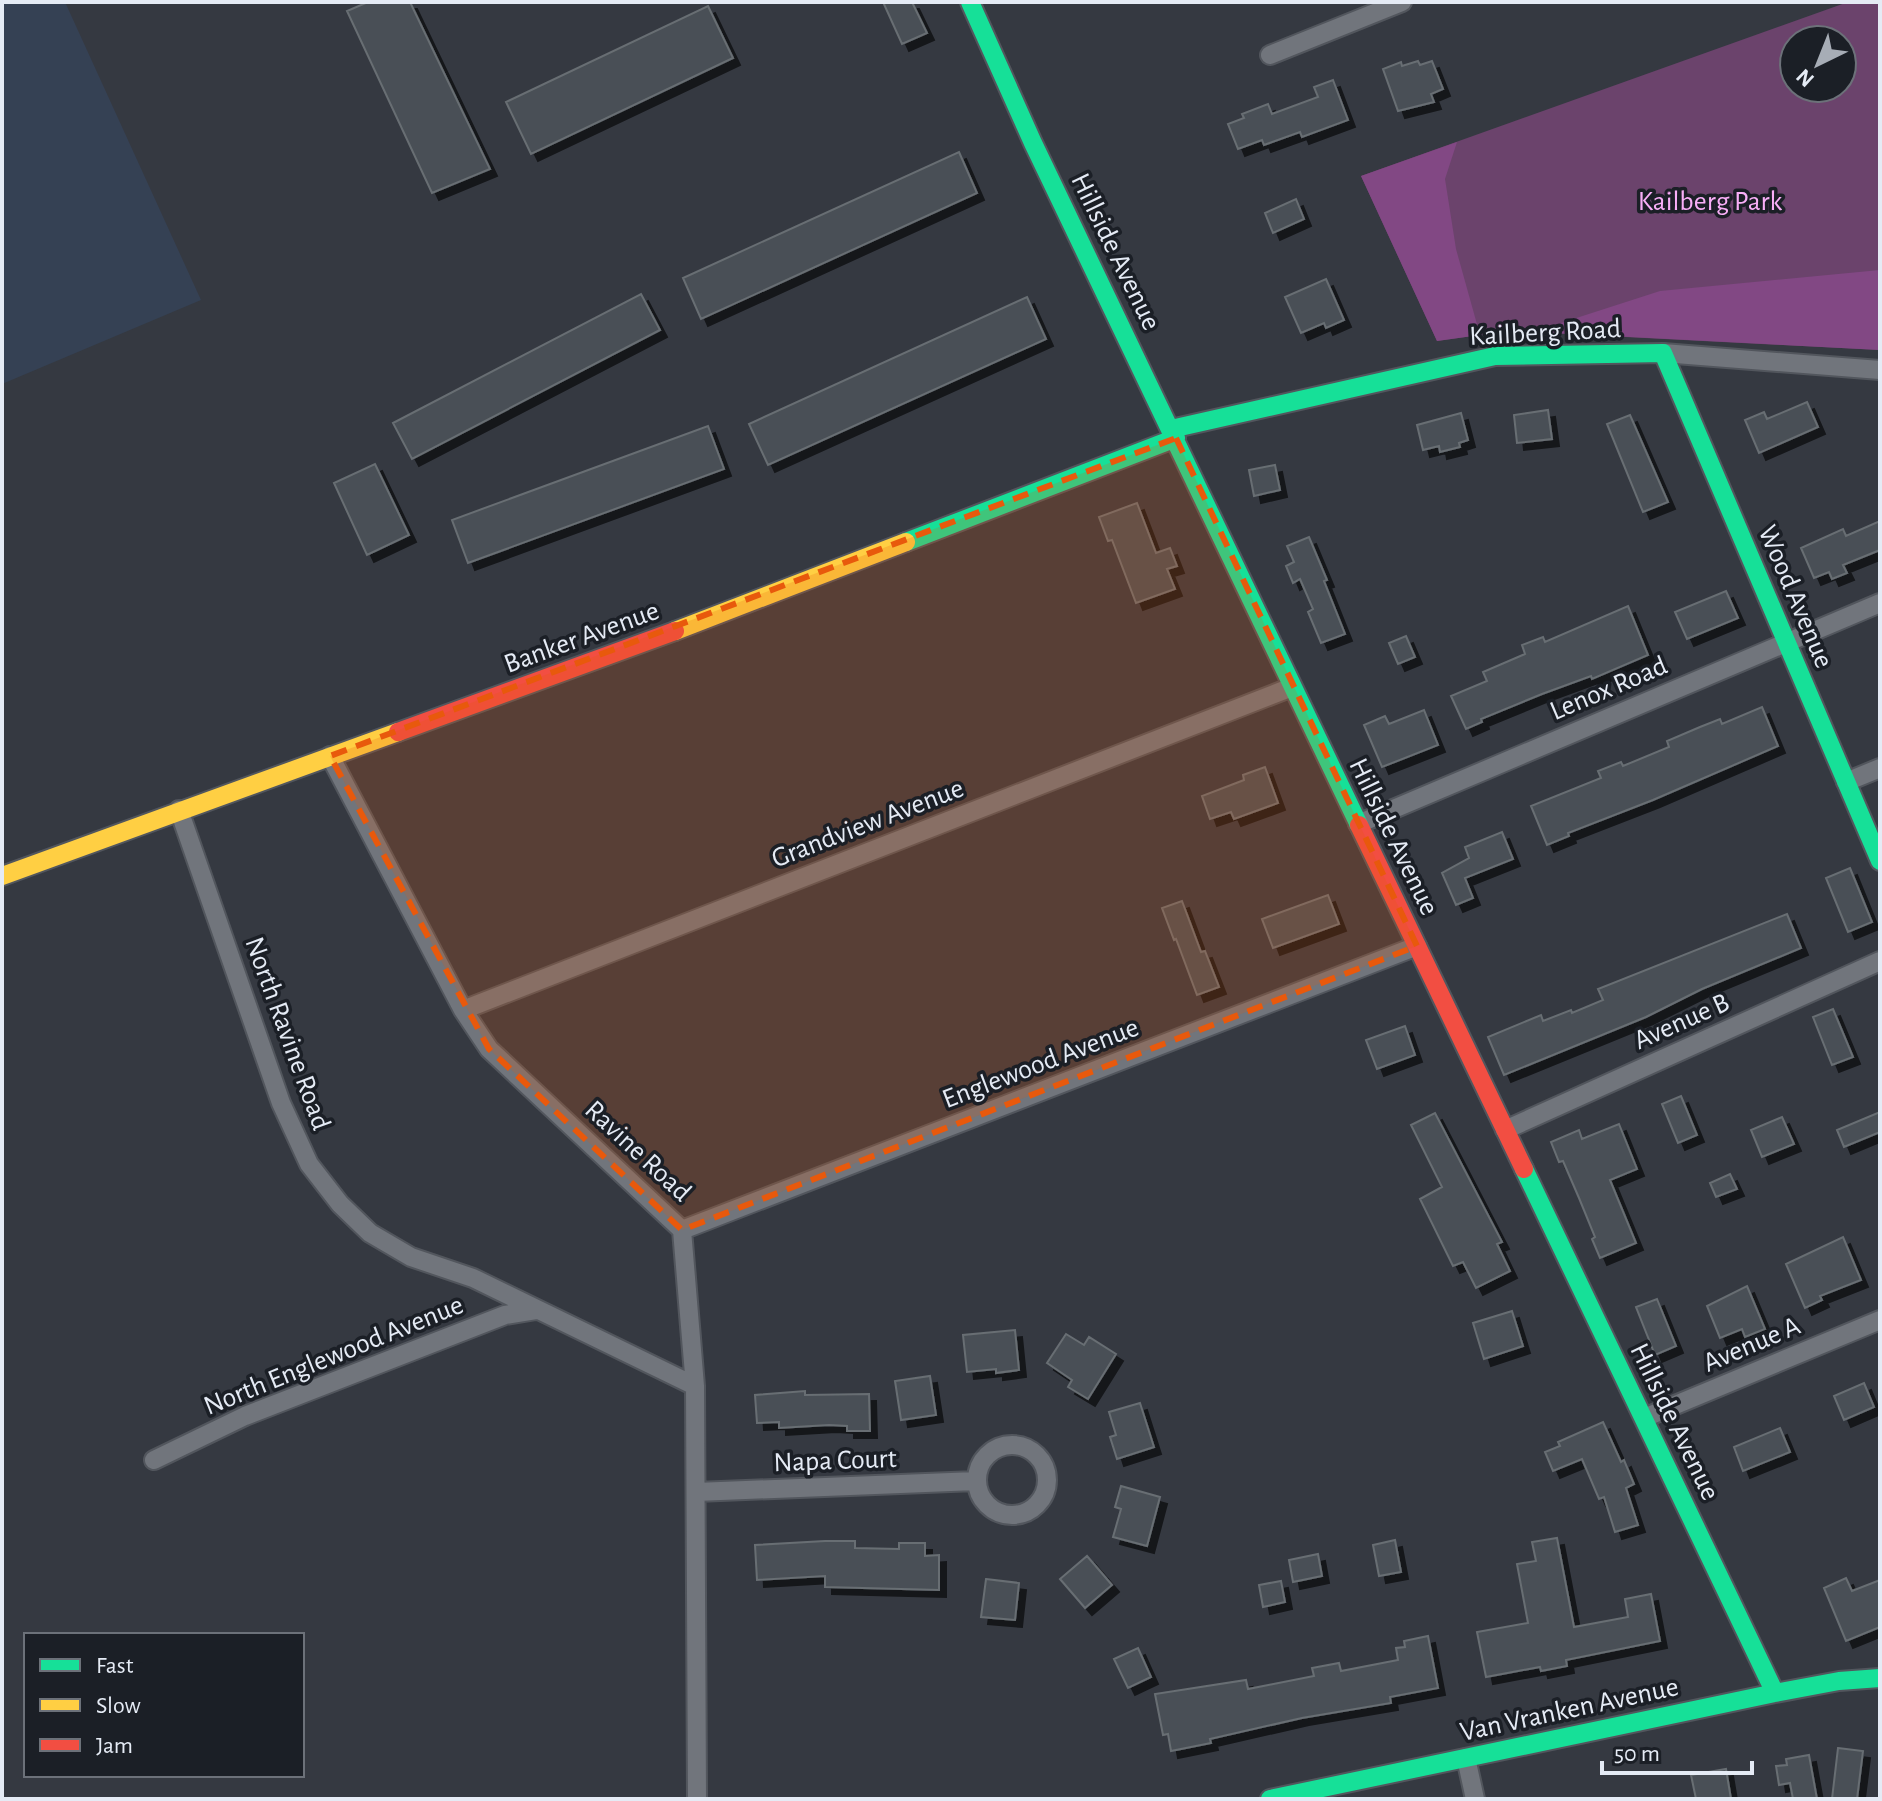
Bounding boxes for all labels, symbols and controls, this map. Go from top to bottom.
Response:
north arrow [1778,24,1858,104]
text: N [1792,65,1818,91]
street label: Hillside Avenue [1065,169,1165,335]
park label: Kailberg Park [1638,188,1783,216]
street label: Kailberg Road [1468,315,1622,351]
street label: Wood Avenue [1753,521,1838,672]
street label: Banker Avenue [500,597,663,679]
street label: Lenox Road [1546,652,1672,726]
street label: Hillside Avenue [1343,754,1443,920]
street label: Grandview Avenue [768,774,968,873]
street label: North Ravine Road [239,934,335,1134]
street label: Avenue B [1630,988,1734,1055]
street label: Englewood Avenue [939,1014,1143,1114]
street label: Ravine Road [579,1096,696,1207]
street label: North Englewood Avenue [200,1291,467,1421]
street label: Avenue A [1699,1312,1804,1378]
street label: Hillside Avenue [1624,1339,1724,1505]
street label: Napa Court [773,1445,897,1477]
legend [24,1633,304,1777]
text: Fast [96,1654,134,1678]
street label: Van Vranken Avenue [1458,1673,1681,1747]
text: Slow [96,1694,141,1718]
scale bar [1602,1725,1752,1775]
text: Jam [96,1734,133,1758]
text: 50 m [1614,1742,1660,1766]

